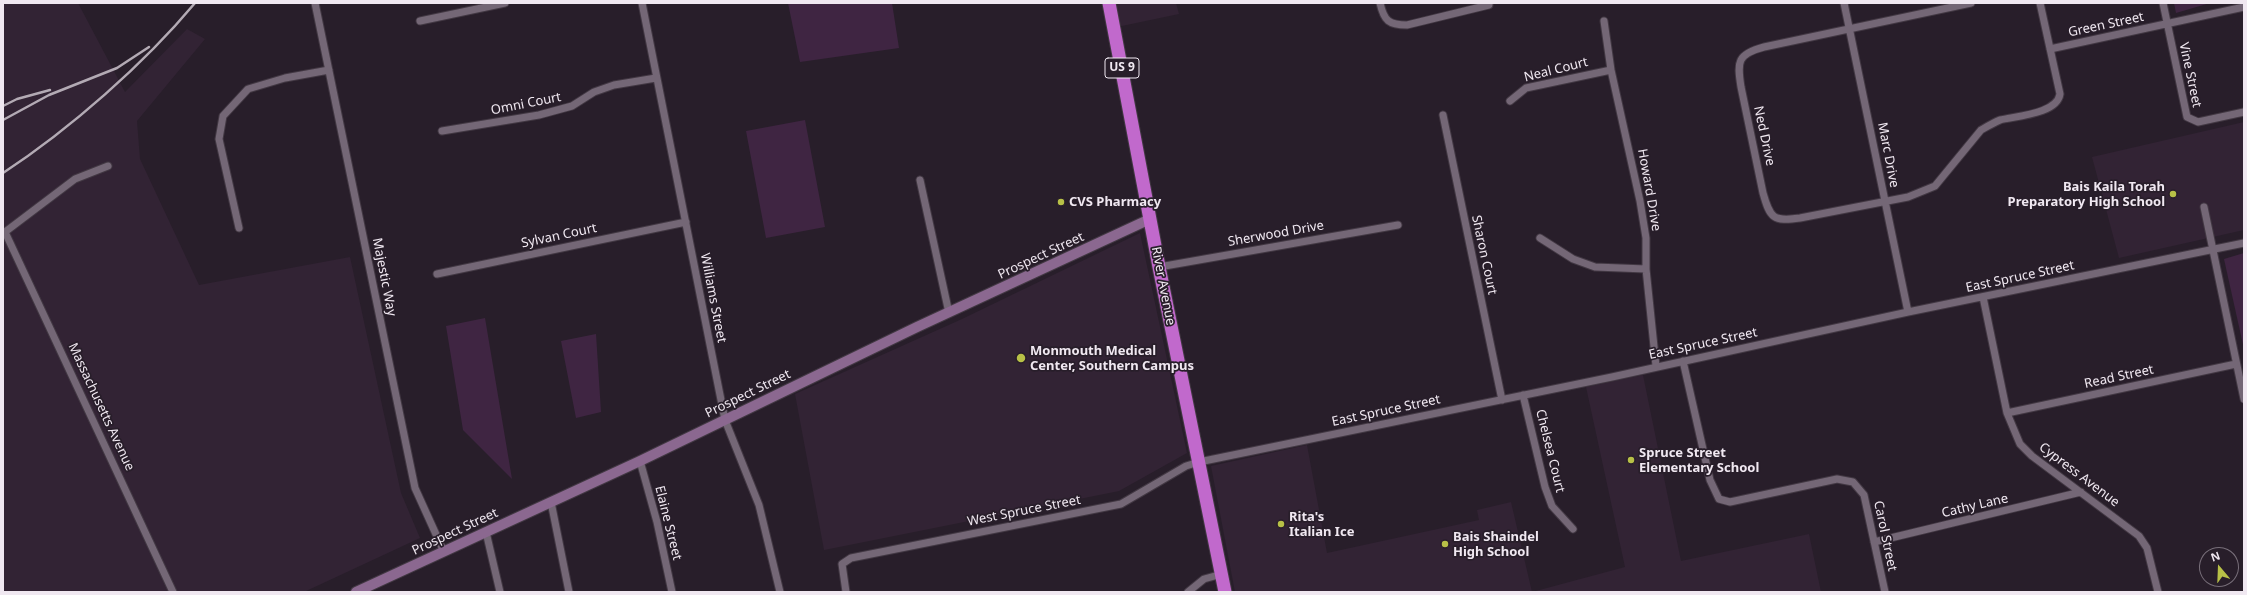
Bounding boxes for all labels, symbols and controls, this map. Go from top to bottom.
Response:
street label: Green Street [2067,9,2145,41]
street label: Vine Street [2175,41,2205,109]
street label: Neal Court [1522,55,1590,85]
road number: US 9 [1105,58,1139,78]
street label: Omni Court [490,90,562,118]
street label: Ned Drive [1750,105,1778,167]
street label: Marc Drive [1874,121,1902,189]
street label: Howard Drive [1634,148,1664,232]
place label: Bais Kaila Torah Preparatory High School [2008,179,2165,210]
marker: Bais Kaila Torah Preparatory High School [2168,189,2178,199]
place label: CVS Pharmacy [1069,194,1161,210]
marker: CVS Pharmacy [1056,197,1066,207]
street label: Sharon Court [1468,214,1500,296]
street label: Sherwood Drive [1227,218,1325,250]
street label: Sylvan Court [520,220,598,252]
street label: Prospect Street [996,229,1086,283]
street label: Majestic Way [369,237,399,317]
street label: River Avenue [1148,245,1178,327]
street label: Williams Street [697,252,729,344]
street label: East Spruce Street [1964,258,2076,296]
street label: East Spruce Street [1647,325,1759,363]
street label: Massachusetts Avenue [64,341,138,473]
place label: Monmouth Medical Center, Southern Campus [1030,343,1194,374]
marker: Monmouth Medical Center, Southern Campus [1015,352,1027,364]
street label: Read Street [2083,362,2155,392]
street label: Prospect Street [703,367,793,421]
street label: East Spruce Street [1330,392,1442,430]
street label: Chelsea Court [1532,408,1568,494]
street label: Cypress Avenue [2036,440,2122,510]
place label: Spruce Street Elementary School [1639,445,1759,476]
marker: Spruce Street Elementary School [1626,455,1636,465]
street label: Elaine Street [651,484,685,562]
street label: Cathy Lane [1940,491,2010,521]
street label: West Spruce Street [966,492,1082,530]
street label: Carol Street [1870,499,1900,573]
street label: Prospect Street [410,505,500,559]
place label: Rita's Italian Ice [1289,509,1354,540]
marker: Rita's Italian Ice [1276,519,1286,529]
place label: Bais Shaindel High School [1453,529,1539,560]
marker: Bais Shaindel High School [1440,539,1450,549]
north arrow [2199,547,2239,587]
text: N [2209,548,2222,565]

